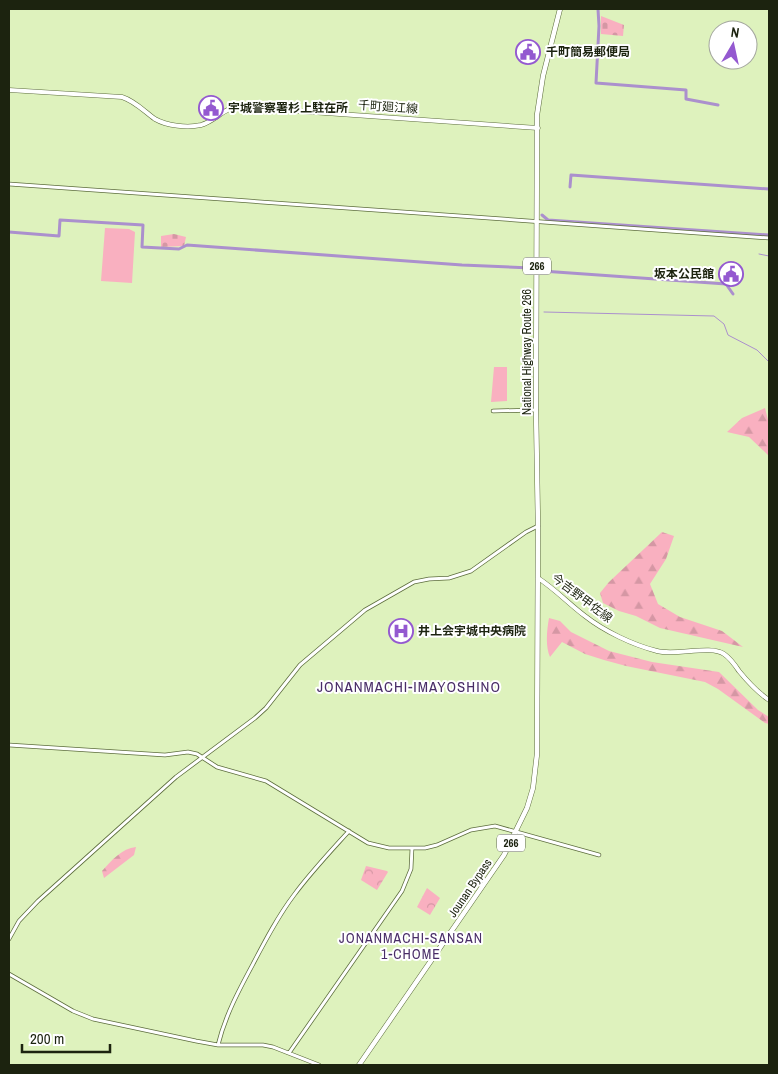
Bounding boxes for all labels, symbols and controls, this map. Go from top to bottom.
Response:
north arrow [708,20,758,70]
text: N [730,23,741,42]
public building icon: 千町簡易郵便局 [515,39,541,65]
place label: 千町簡易郵便局 [546,44,630,60]
public building icon: 宇城警察署杉上駐在所 [198,95,224,121]
street label: 千町廻江線 [358,97,418,117]
place label: 宇城警察署杉上駐在所 [228,100,348,116]
road number: 266 [523,258,551,274]
public building icon: 坂本公民館 [718,261,744,287]
place label: 坂本公民館 [654,266,714,282]
street label: National Highway Route 266 [519,289,535,415]
street label: 今吉野甲佐線 [548,570,616,626]
hospital icon: 井上会宇城中央病院 [388,618,414,644]
place label: 井上会宇城中央病院 [418,623,526,639]
district label: JONANMACHI-IMAYOSHINO [317,676,501,697]
road number: 266 [497,834,525,851]
street label: Jounan Bypass [445,856,495,920]
district label: JONANMACHI-SANSAN 1-CHOME [339,929,483,963]
scale bar [22,1022,110,1054]
text: 200 m [30,1028,64,1049]

